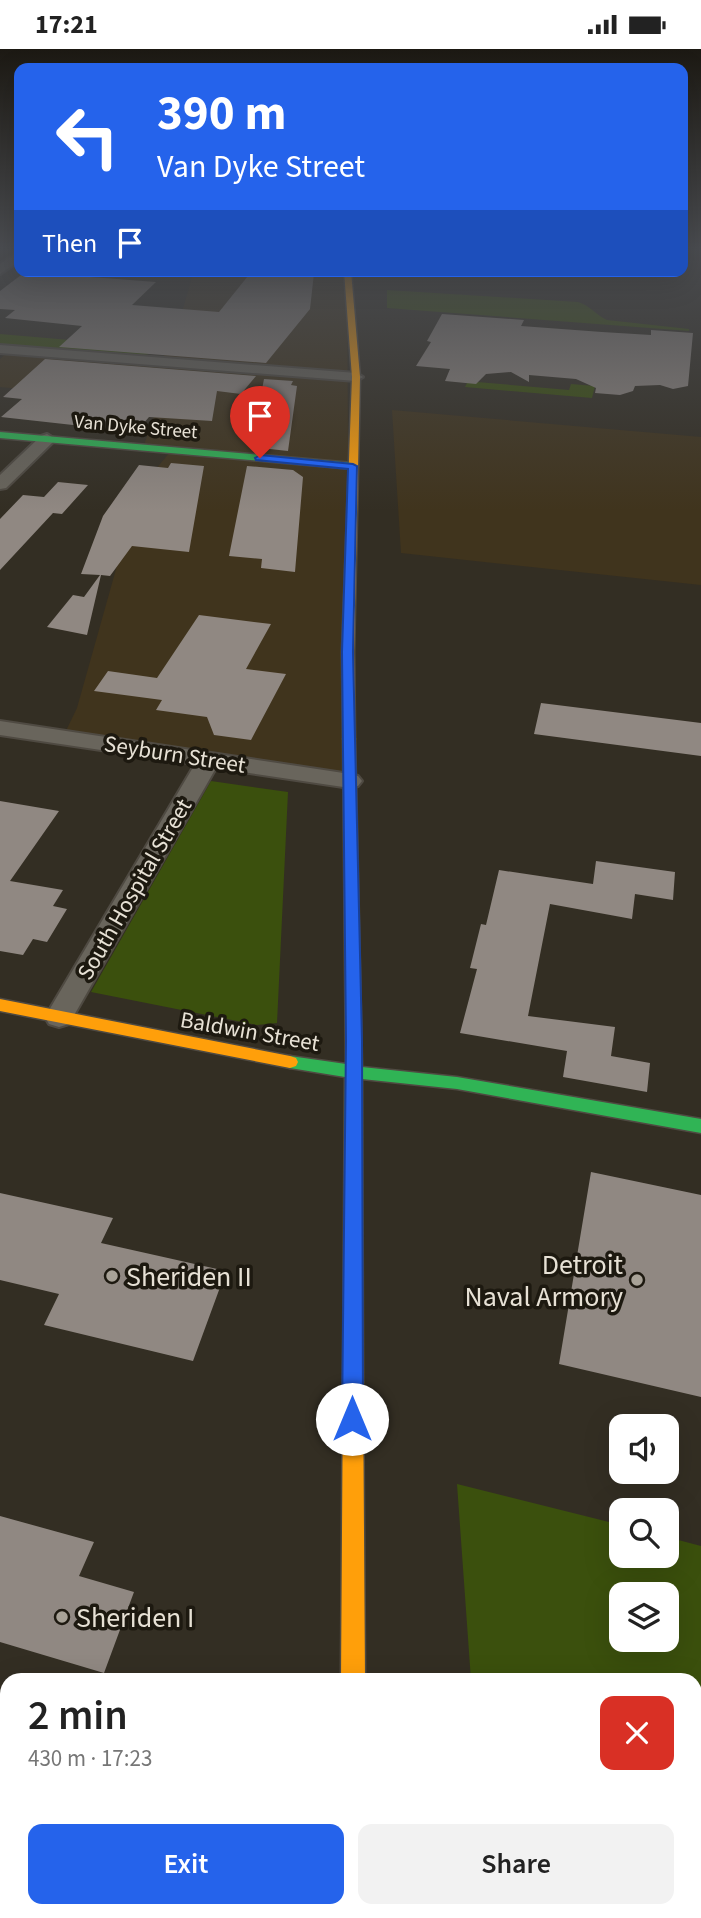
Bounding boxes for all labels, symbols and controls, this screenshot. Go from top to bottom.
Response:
text: 17:21 [35,6,98,43]
text: 390 m [157,79,286,149]
icon: left [42,91,133,182]
text: Van Dyke Street [157,144,365,190]
icon: arrive [111,224,149,262]
text: Then [42,225,97,262]
pin [230,386,290,458]
icon: arrive [241,397,279,435]
street label: Van Dyke Street [73,409,199,446]
street label: Seyburn Street [102,727,248,782]
street label: South Hospital Street [69,792,200,986]
street label: Baldwin Street [178,1003,322,1060]
place label: Detroit Naval Armory [465,1245,624,1317]
place label: Sheriden II [126,1257,252,1297]
marker: Sheriden II [104,1268,120,1284]
marker: Detroit Naval Armory [629,1272,645,1288]
position arrow [315,1382,389,1456]
map controls [609,1414,679,1652]
button: sound [609,1414,679,1484]
button: search [609,1498,679,1568]
button: layers [609,1582,679,1652]
place label: Sheriden I [76,1598,194,1638]
marker: Sheriden I [54,1609,70,1625]
text: 2 min [28,1686,128,1746]
button: close [600,1696,674,1770]
text: 430 m · 17:23 [28,1742,152,1775]
button: Exit [28,1824,344,1904]
button: Share [358,1824,674,1904]

